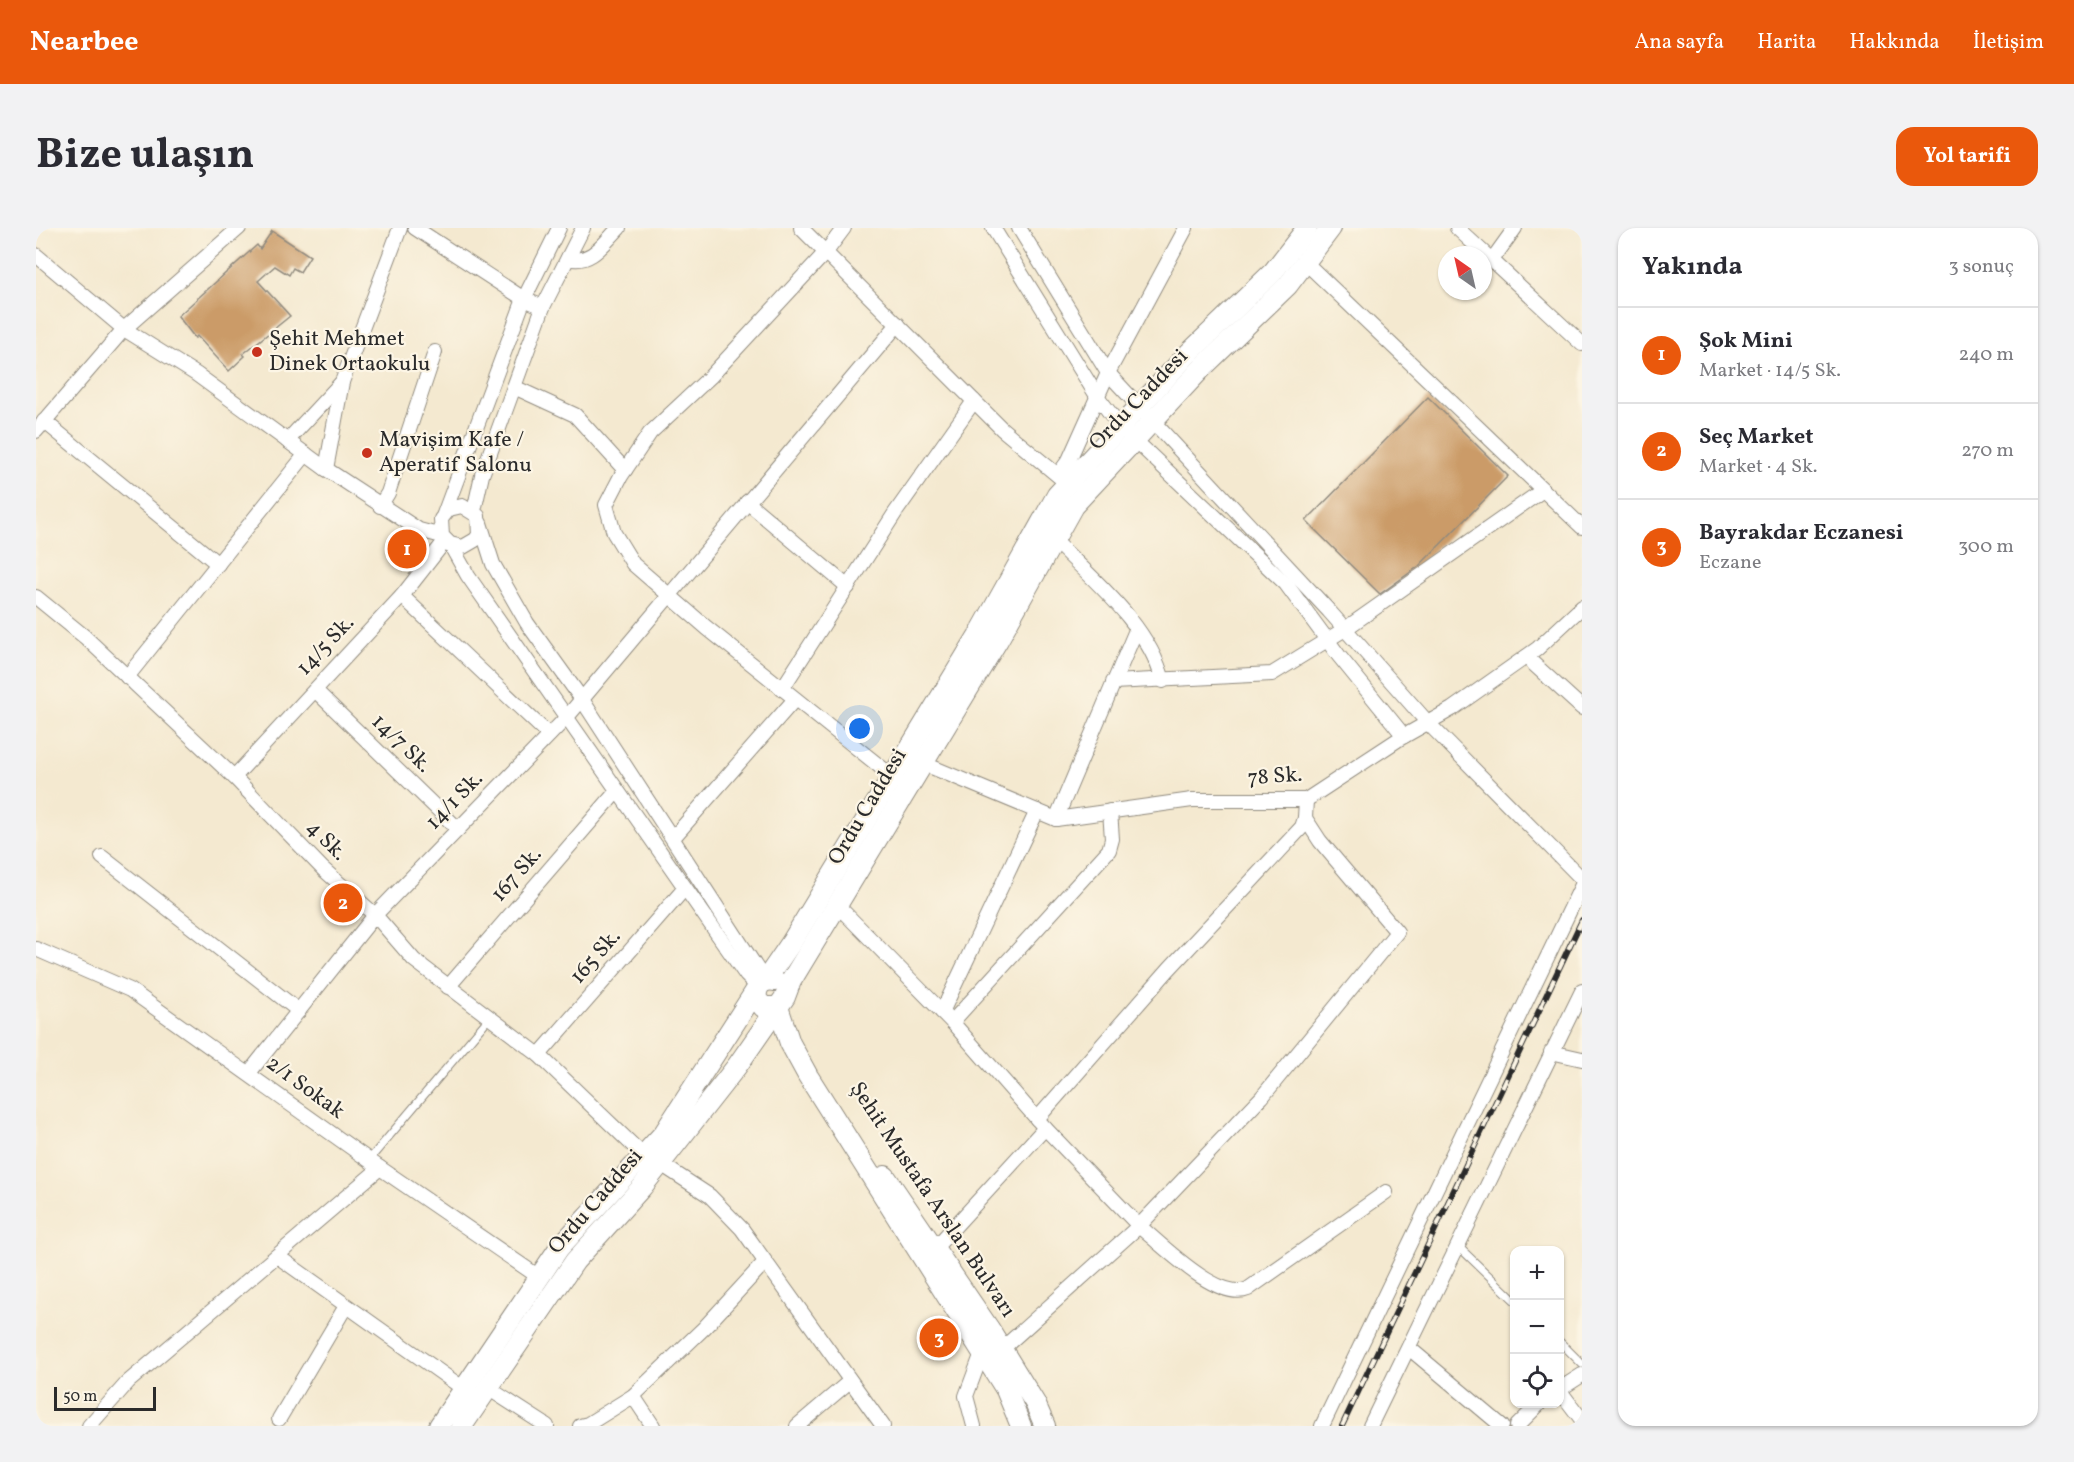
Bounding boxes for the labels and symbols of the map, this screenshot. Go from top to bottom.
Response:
north arrow [1438,246,1492,300]
place label: Şehit Mehmet Dinek Ortaokulu [269,324,430,380]
street label: Ordu Caddesi [1082,342,1196,458]
marker: Şehit Mehmet Dinek Ortaokulu [250,345,264,359]
place label: Mavişim Kafe / Aperatif Salonu [379,425,532,481]
marker: Mavişim Kafe / Aperatif Salonu [360,446,374,460]
pin: 1 [388,526,427,572]
street label: 14/5 Sk. [290,609,362,683]
street label: 14/7 Sk. [364,707,438,781]
your location [845,714,874,743]
street label: Ordu Caddesi [821,743,915,871]
street label: 78 Sk. [1247,760,1303,794]
street label: 14/1 Sk. [419,765,491,837]
street label: 4 Sk. [298,813,354,869]
street label: 167 Sk. [484,841,550,909]
pin: 2 [324,880,362,926]
street label: 165 Sk. [563,923,629,991]
street label: 2/1 Sokak [259,1049,351,1127]
street label: Şehit Mustafa Arslan Bulvarı [841,1076,1023,1324]
street label: Ordu Caddesi [541,1142,651,1262]
pin: 3 [920,1316,958,1360]
scale bar [54,1384,156,1412]

